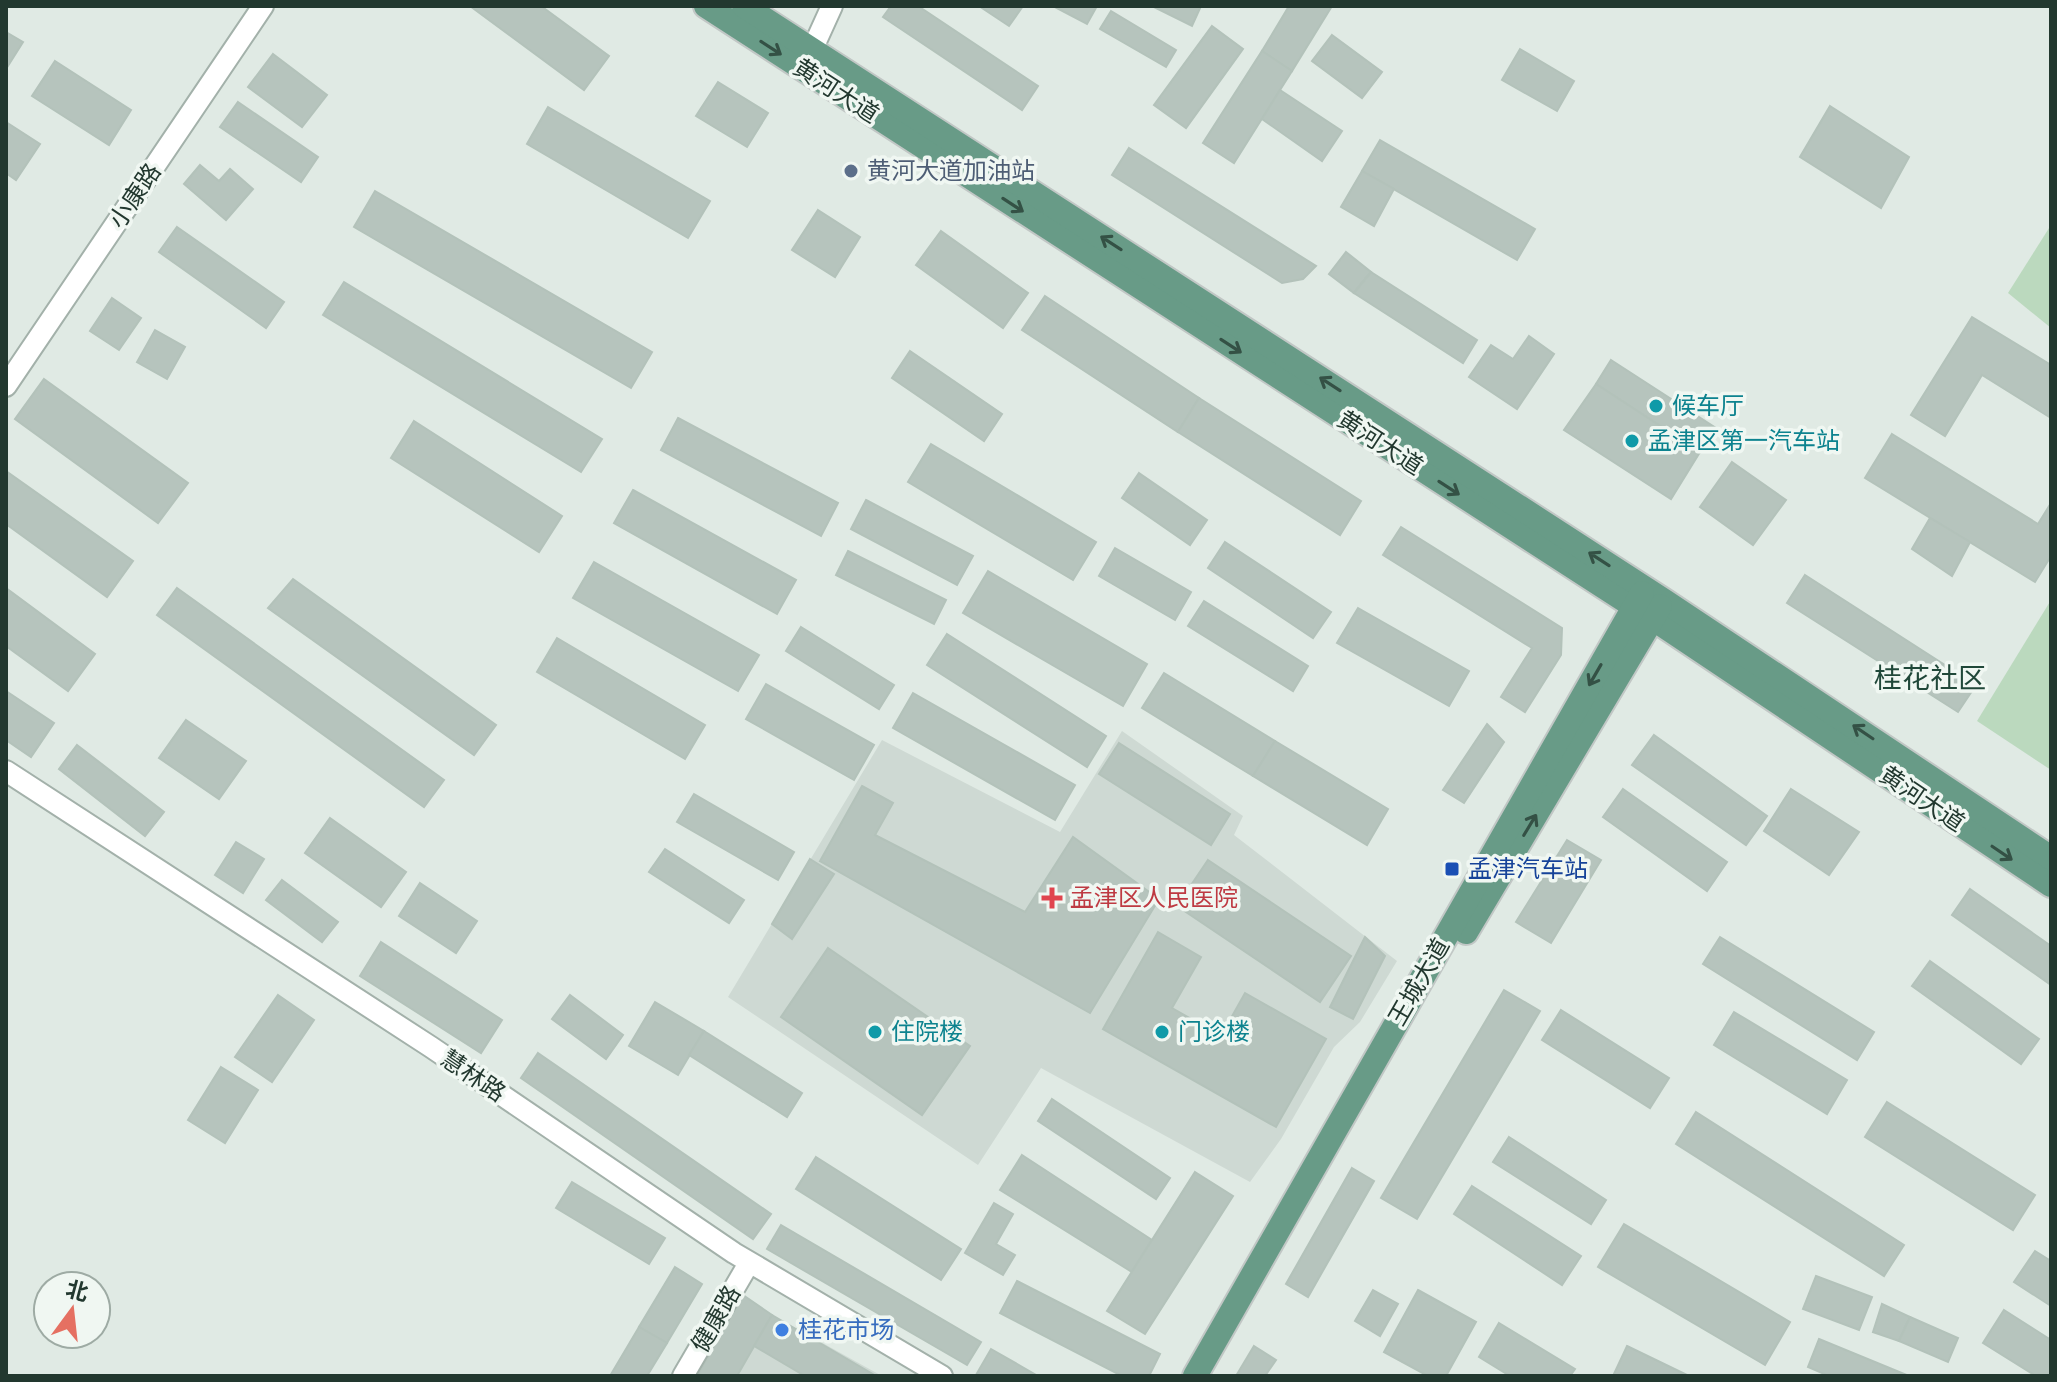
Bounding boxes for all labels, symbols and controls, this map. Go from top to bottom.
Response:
one-way arrow [759,41,782,57]
street label: 黄河大道 [788,52,884,129]
place label: 黄河大道加油站 [867,156,1035,185]
street label: 小康路 [102,158,167,234]
marker: 黄河大道加油站 [842,162,860,180]
one-way arrow [1001,197,1024,213]
one-way arrow [1101,235,1123,251]
one-way arrow [1219,339,1242,355]
one-way arrow [1319,376,1342,392]
place label: 候车厅 [1672,391,1744,420]
marker: 候车厅 [1647,397,1665,415]
street label: 黄河大道 [1332,404,1428,481]
place label: 孟津区第一汽车站 [1648,426,1840,455]
marker: 孟津区第一汽车站 [1623,432,1641,450]
one-way arrow [1438,479,1460,496]
one-way arrow [1588,551,1610,567]
district label: 桂花社区 [1874,661,1986,695]
one-way arrow [1587,663,1603,686]
one-way arrow [1852,724,1875,740]
street label: 黄河大道 [1874,760,1970,837]
one-way arrow [1522,814,1538,837]
one-way arrow [1990,844,2012,861]
place label: 孟津汽车站 [1468,854,1588,883]
marker: 孟津汽车站 [1443,860,1461,878]
place label: 孟津区人民医院 [1070,883,1238,912]
marker: 孟津区人民医院 [1041,887,1063,909]
street label: 王城大道 [1382,933,1455,1031]
place label: 住院楼 [891,1017,963,1046]
place label: 门诊楼 [1178,1017,1250,1046]
marker: 住院楼 [866,1023,884,1041]
marker: 门诊楼 [1153,1023,1171,1041]
street label: 慧林路 [435,1043,511,1108]
north arrow [32,1270,112,1350]
text: 北 [63,1275,91,1307]
street label: 健康路 [685,1280,746,1357]
place label: 桂花市场 [798,1315,894,1344]
marker: 桂花市场 [773,1321,791,1339]

